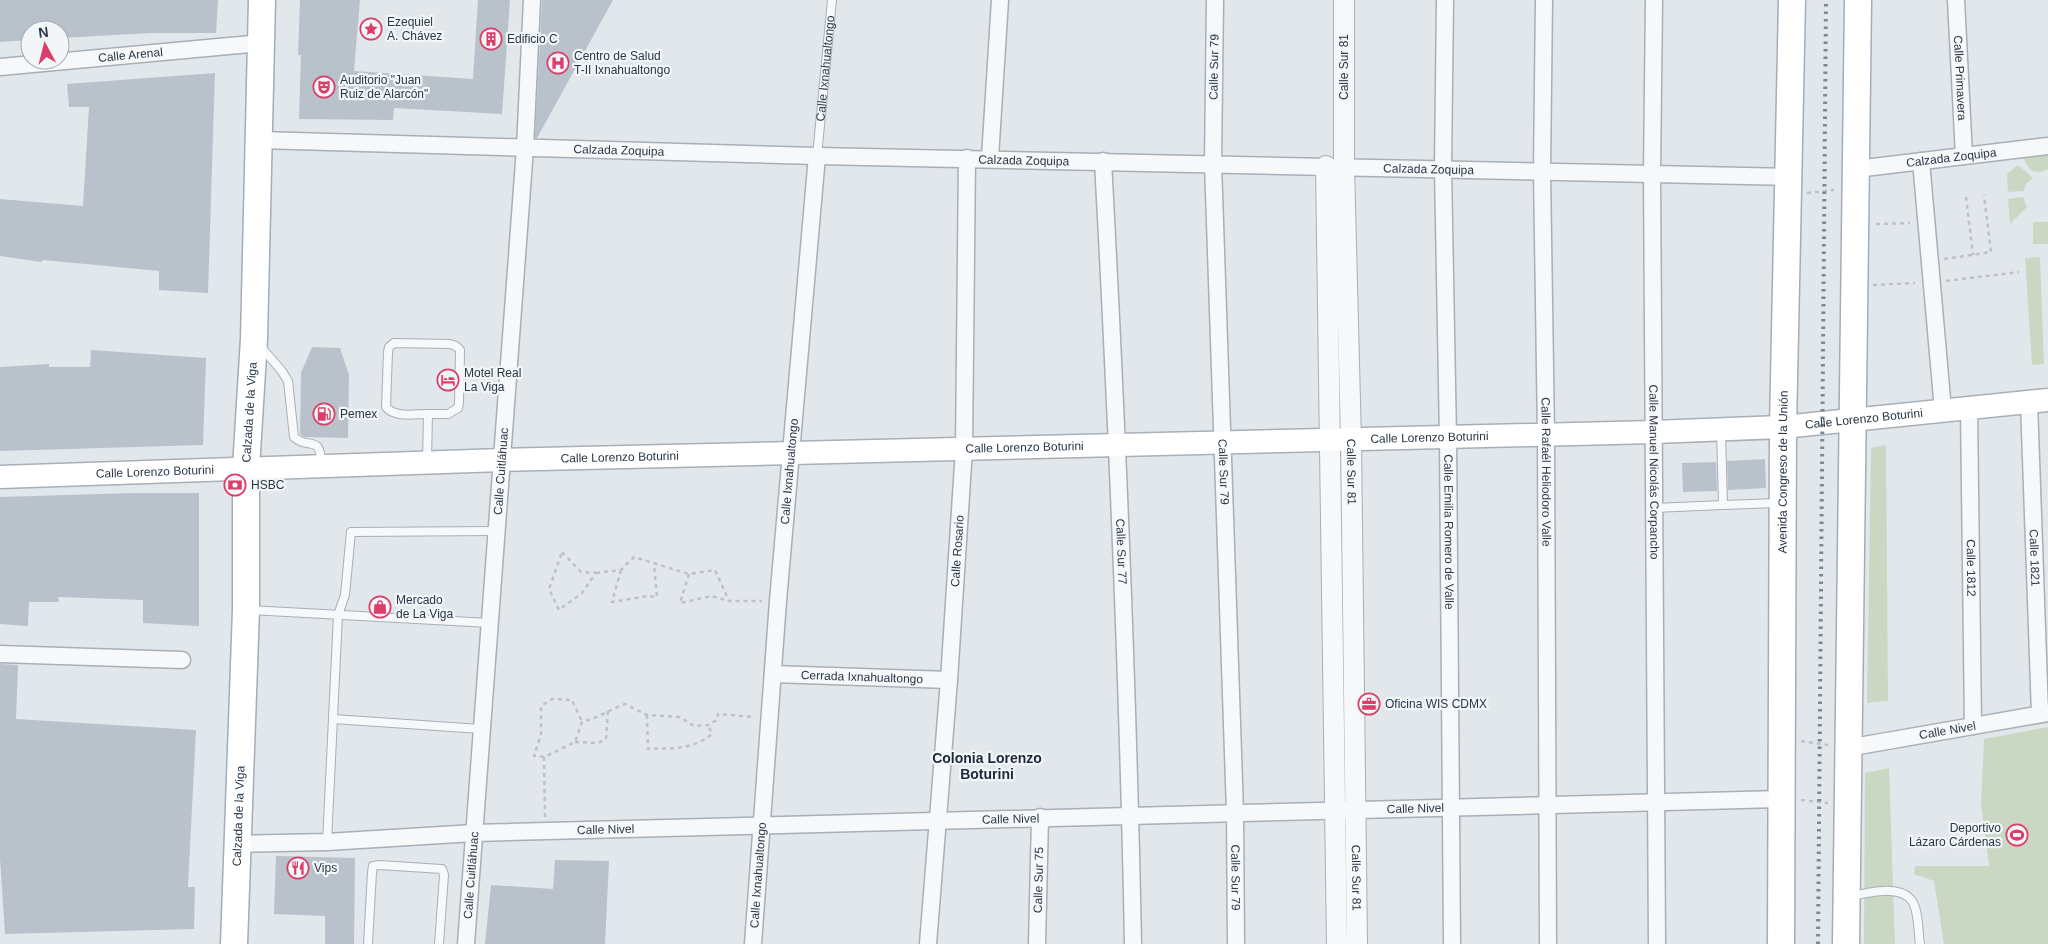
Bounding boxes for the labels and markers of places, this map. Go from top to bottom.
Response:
place label: Ezequiel A. Chávez [387,15,442,43]
place icon: Ezequiel A. Chávez [359,17,383,41]
building icon: Edificio C [479,27,503,51]
place label: Edificio C [507,32,558,46]
place label: Centro de Salud T-II Ixnahualtongo [574,49,670,77]
hospital icon: Centro de Salud T-II Ixnahualtongo [546,51,570,75]
place label: Auditorio "Juan Ruiz de Alarcón" [340,73,428,101]
theatre icon: Auditorio "Juan Ruiz de Alarcón" [312,75,336,99]
place label: Motel Real La Viga [464,366,521,394]
hotel icon: Motel Real La Viga [436,368,460,392]
fuel station icon: Pemex [312,402,336,426]
place label: Pemex [340,407,377,421]
bank icon: HSBC [223,473,247,497]
place label: HSBC [251,478,285,492]
place label: Mercado de La Viga [396,593,453,621]
shop icon: Mercado de La Viga [368,595,392,619]
office icon: Oficina WIS CDMX [1357,692,1381,716]
place label: Oficina WIS CDMX [1385,697,1487,711]
place label: Deportivo Lázaro Cárdenas [1909,821,2001,849]
sports icon: Deportivo Lázaro Cárdenas [2005,823,2029,847]
restaurant icon: Vips [286,856,310,880]
place label: Vips [314,861,337,875]

